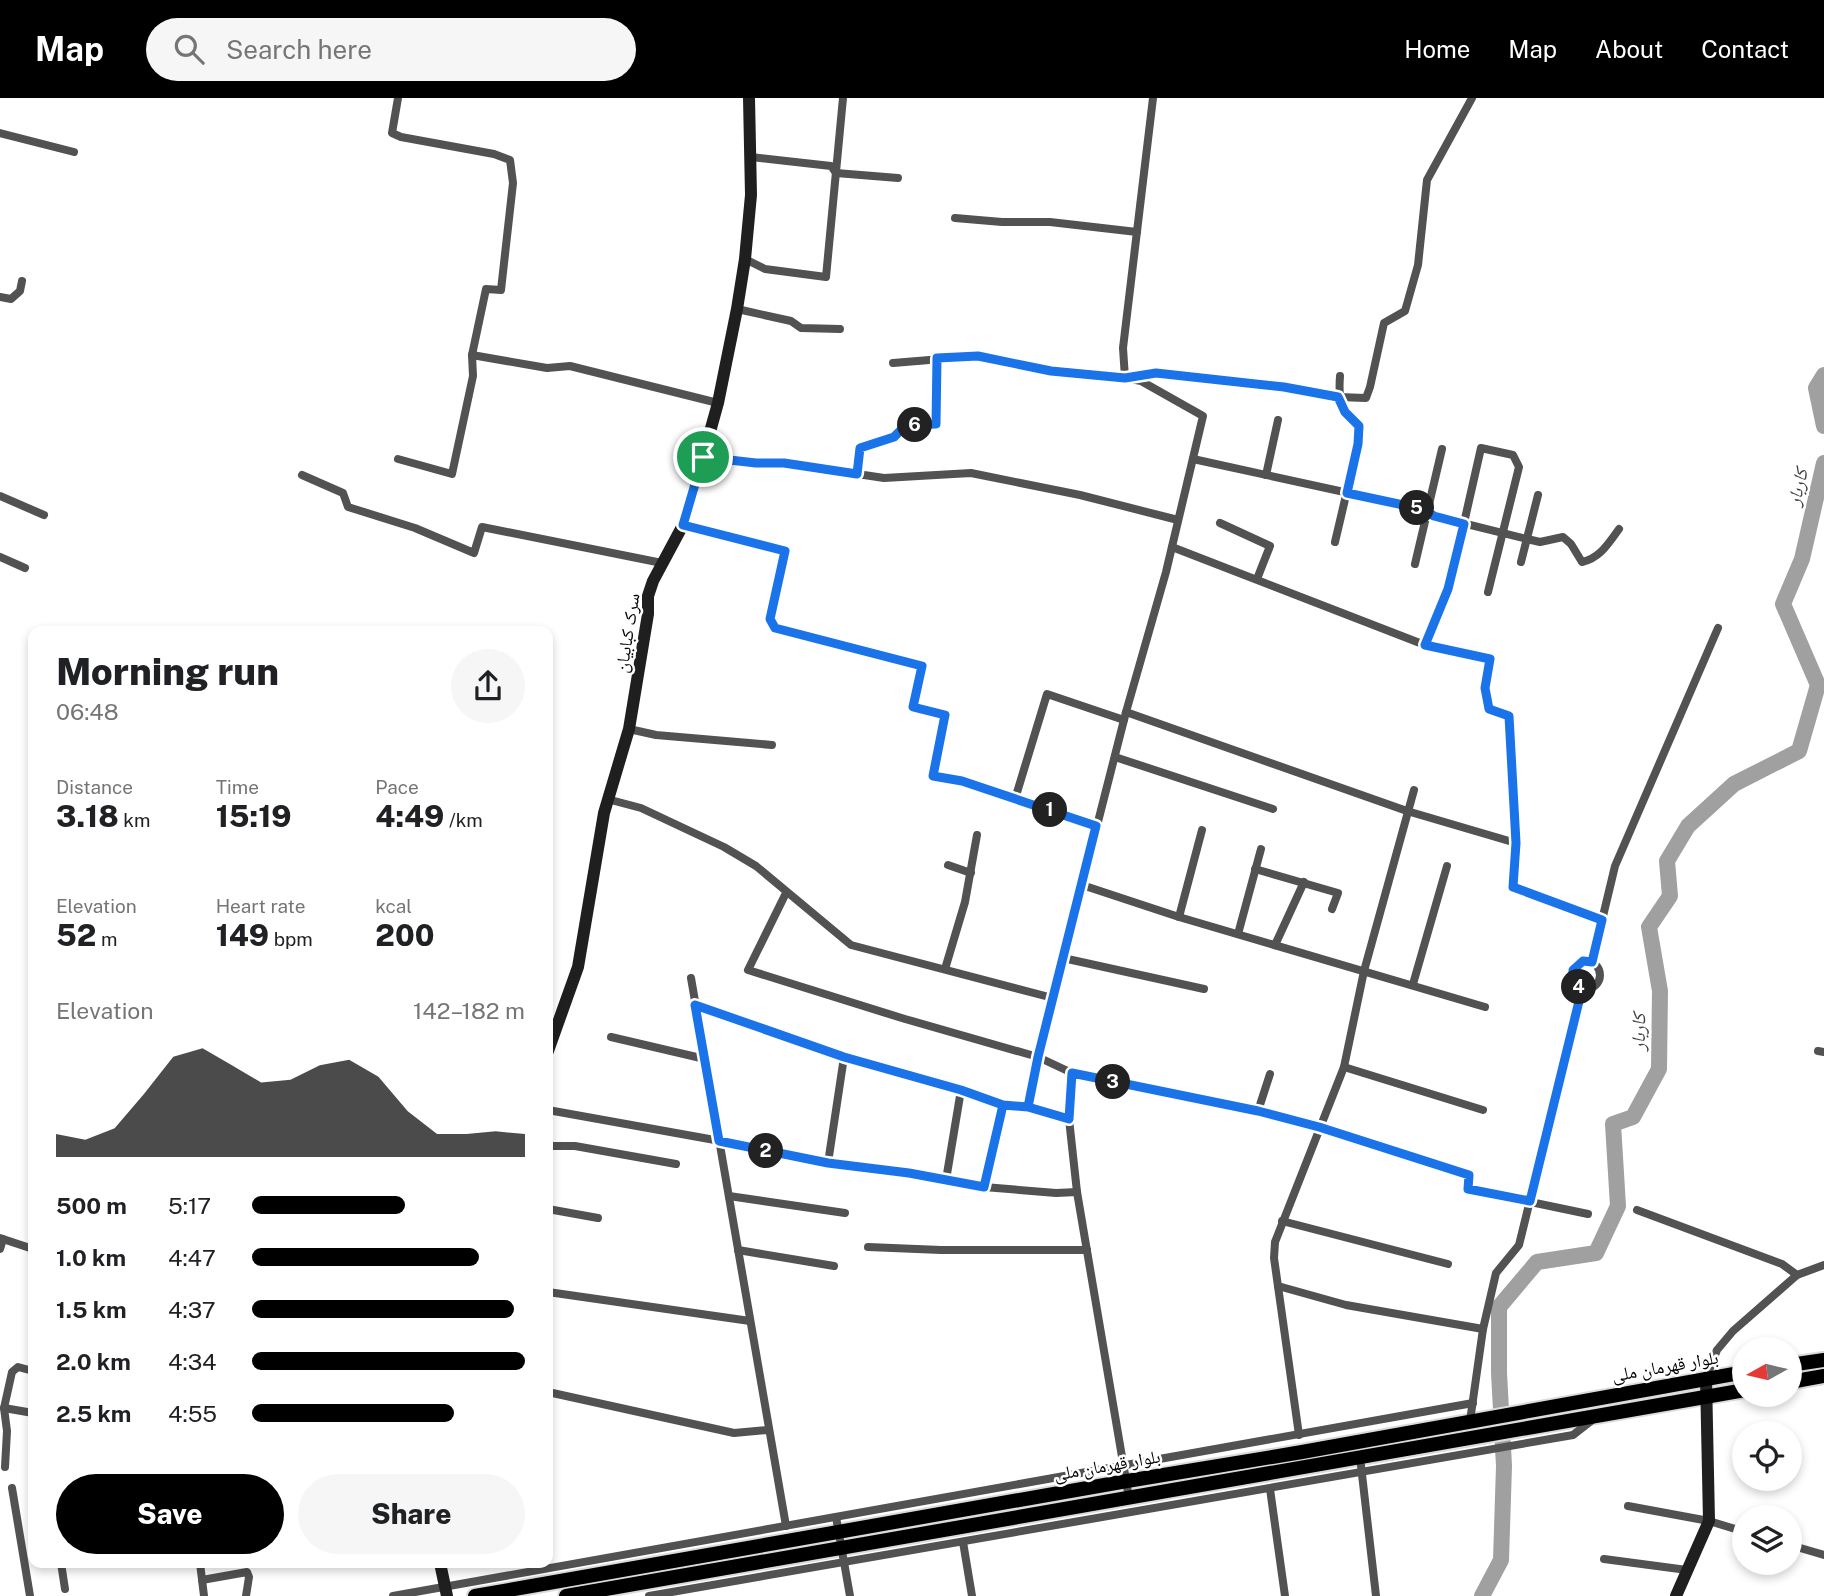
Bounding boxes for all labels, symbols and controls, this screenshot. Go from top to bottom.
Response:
search box [146,18,636,81]
text: Map [35,30,104,68]
icon: search [170,30,208,68]
text: Search here [226,34,372,65]
text: Home [1404,35,1470,63]
text: Map [1508,35,1557,63]
text: About [1595,35,1663,63]
text: Contact [1701,35,1789,63]
pin: 6 [898,408,932,442]
text: 6 [908,413,921,435]
pin [673,427,733,487]
icon: arrive [684,438,722,476]
water label: کاربار [1782,463,1813,510]
pin: 5 [1400,490,1434,526]
text: 5 [1410,496,1423,518]
street label: سرک کبابیان [610,592,645,674]
text: Morning run [56,649,279,694]
button: share [451,649,525,723]
text: 06:48 [56,698,119,725]
text: Distance [56,776,133,798]
text: Time [216,776,259,798]
text: Pace [375,776,419,798]
pin: 1 [1032,792,1068,828]
text: 3.18 [56,798,119,834]
text: 15:19 [216,798,292,834]
text: 4:49 [375,798,444,834]
text: 1 [1045,798,1054,820]
text: km [119,809,150,831]
text: /km [444,809,483,831]
text: Elevation [56,895,137,917]
text: Heart rate [216,895,305,917]
text: kcal [375,895,412,917]
text: 52 [56,917,96,953]
text: 149 [216,917,269,953]
text: 200 [375,917,434,953]
text: m [96,928,117,950]
text: bpm [269,928,313,950]
pin: 4 [1562,970,1596,1004]
text: 4 [1572,975,1585,997]
text: Elevation [56,997,154,1024]
text: 142–182 m [413,997,525,1024]
water label: کاربار [1627,1010,1650,1053]
pin: 3 [1096,1065,1130,1100]
text: 3 [1106,1070,1119,1092]
pin: 2 [748,1134,784,1168]
text: 2 [759,1139,772,1161]
text: 500 m [56,1192,127,1219]
text: 5:17 [168,1192,211,1219]
text: 1.0 km [56,1244,126,1271]
text: 4:47 [168,1244,216,1271]
text: 1.5 km [56,1296,127,1323]
text: 4:37 [168,1296,216,1323]
north arrow [1732,1337,1802,1407]
map controls [1732,1337,1802,1575]
street label: بلوار قهرمان ملی [1610,1346,1720,1387]
text: 2.0 km [56,1348,131,1375]
text: 4:34 [168,1348,217,1375]
text: 2.5 km [56,1400,131,1427]
text: 4:55 [168,1400,217,1427]
button: locate [1732,1421,1802,1491]
street label: بلوار قهرمان ملی [1052,1445,1162,1486]
button: Save [56,1474,284,1554]
button: Share [298,1474,525,1554]
button: layers [1732,1505,1802,1575]

